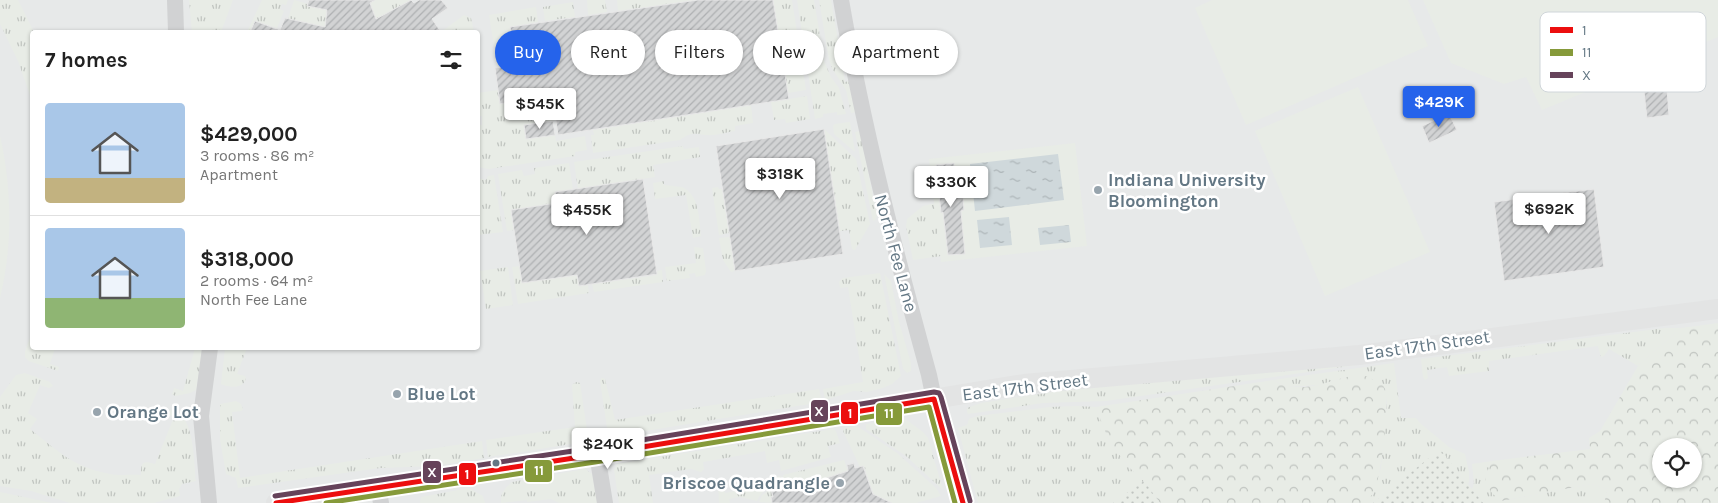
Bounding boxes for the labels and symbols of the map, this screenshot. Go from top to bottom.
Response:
legend [1540,12,1706,92]
text: 1 [1582,22,1587,39]
text: 11 [1582,44,1591,61]
text: X [1582,67,1591,84]
pin: $429K [1404,86,1474,128]
pin: $545K [505,88,575,130]
pin: $318K [745,158,815,200]
pin: $330K [916,166,986,208]
place label: Indiana University Bloomington [1108,169,1266,212]
marker: Indiana University Bloomington [1092,184,1104,196]
street label: North Fee Lane [870,192,922,314]
pin: $692K [1514,192,1584,235]
pin: $455K [552,194,622,236]
street label: East 17th Street [1363,325,1491,365]
street label: East 17th Street [961,368,1089,406]
place label: Blue Lot [407,383,476,405]
marker: Blue Lot [391,388,403,400]
line badge: X [810,399,829,423]
place label: Orange Lot [107,401,199,423]
line badge: 1 [840,401,859,425]
line badge: 11 [875,402,903,426]
text: X [814,403,824,420]
text: 1 [848,405,853,422]
text: 11 [884,405,894,422]
marker: Orange Lot [91,406,103,418]
pin: $240K [573,428,643,470]
unlabelled marker [491,458,501,468]
line badge: 11 [524,459,553,483]
line badge: X [422,460,442,484]
line badge: 1 [458,462,477,486]
text: 11 [534,462,544,479]
text: X [427,464,437,481]
text: 1 [465,466,470,483]
place label: Briscoe Quadrangle [663,472,830,494]
marker: Briscoe Quadrangle [834,477,846,489]

